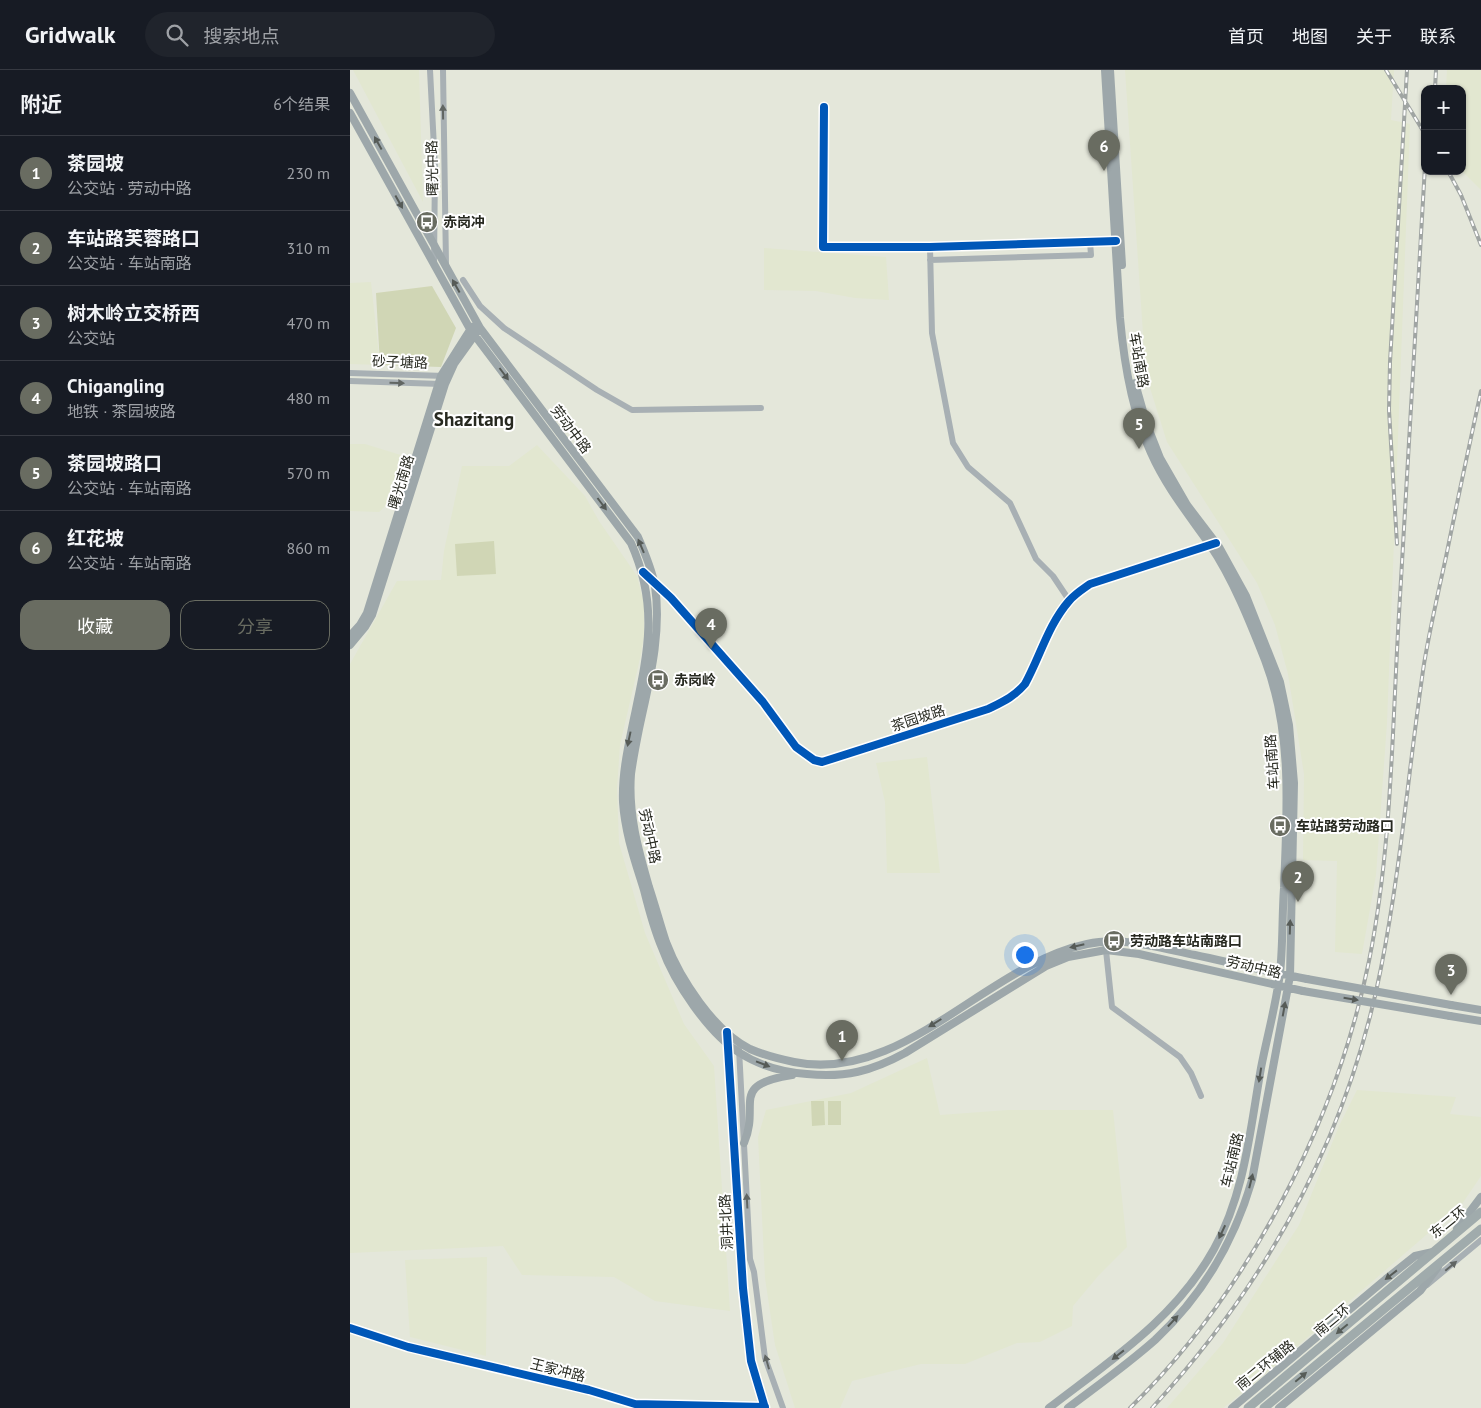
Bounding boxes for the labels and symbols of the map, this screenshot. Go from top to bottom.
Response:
one-way arrow [439,104,447,120]
pin: 6 [1088,130,1120,171]
one-way arrow [374,136,382,151]
street label: 曙光中路 [423,140,441,196]
one-way arrow [395,194,403,209]
bus stop icon: 赤岗冲 [415,210,439,234]
place label: 赤岗冲 [443,213,485,231]
one-way arrow [452,279,461,292]
street label: 车站南路 [1125,331,1153,389]
street label: 砂子塘路 [372,352,428,372]
one-way arrow [498,367,509,380]
one-way arrow [390,379,406,387]
street label: 劳动中路 [547,401,595,457]
district label: Shazitang [434,407,514,431]
pin: 5 [1123,408,1155,449]
street label: 曙光南路 [384,453,418,511]
one-way arrow [596,497,607,510]
one-way arrow [637,539,645,553]
pin: 4 [695,608,727,649]
bus stop icon: 赤岗岭 [646,668,670,692]
place label: 赤岗岭 [674,671,716,689]
street label: 茶园坡路 [889,701,947,735]
one-way arrow [625,732,633,748]
street label: 车站南路 [1261,733,1283,791]
street label: 劳动中路 [635,807,665,865]
bus stop icon: 车站路劳动路口 [1268,814,1292,838]
place label: 车站路劳动路口 [1296,817,1394,835]
pin: 2 [1282,861,1314,902]
one-way arrow [1286,919,1294,935]
bus stop icon: 劳动路车站南路口 [1102,929,1126,953]
place label: 劳动路车站南路口 [1130,932,1242,950]
your location [1012,942,1038,968]
one-way arrow [1069,942,1084,950]
street label: 劳动中路 [1225,952,1283,982]
pin: 3 [1435,954,1467,995]
one-way arrow [1344,996,1360,1004]
one-way arrow [1280,1000,1288,1016]
one-way arrow [928,1018,941,1027]
pin: 1 [826,1020,858,1061]
one-way arrow [755,1061,770,1068]
one-way arrow [1256,1067,1264,1083]
street label: 车站南路 [1217,1131,1247,1189]
one-way arrow [1248,1174,1256,1189]
one-way arrow [743,1193,751,1209]
street label: 洞井北路 [716,1194,736,1250]
street label: 东二环 [1426,1202,1470,1242]
one-way arrow [1218,1225,1226,1239]
one-way arrow [1444,1260,1457,1271]
one-way arrow [1385,1270,1398,1281]
street label: 南二环 [1310,1300,1354,1340]
one-way arrow [1167,1315,1179,1327]
one-way arrow [1336,1324,1349,1335]
street label: 南二环辅路 [1232,1336,1298,1394]
one-way arrow [1111,1350,1125,1360]
street label: 王家冲路 [529,1354,587,1386]
one-way arrow [762,1355,770,1370]
one-way arrow [1294,1371,1307,1382]

